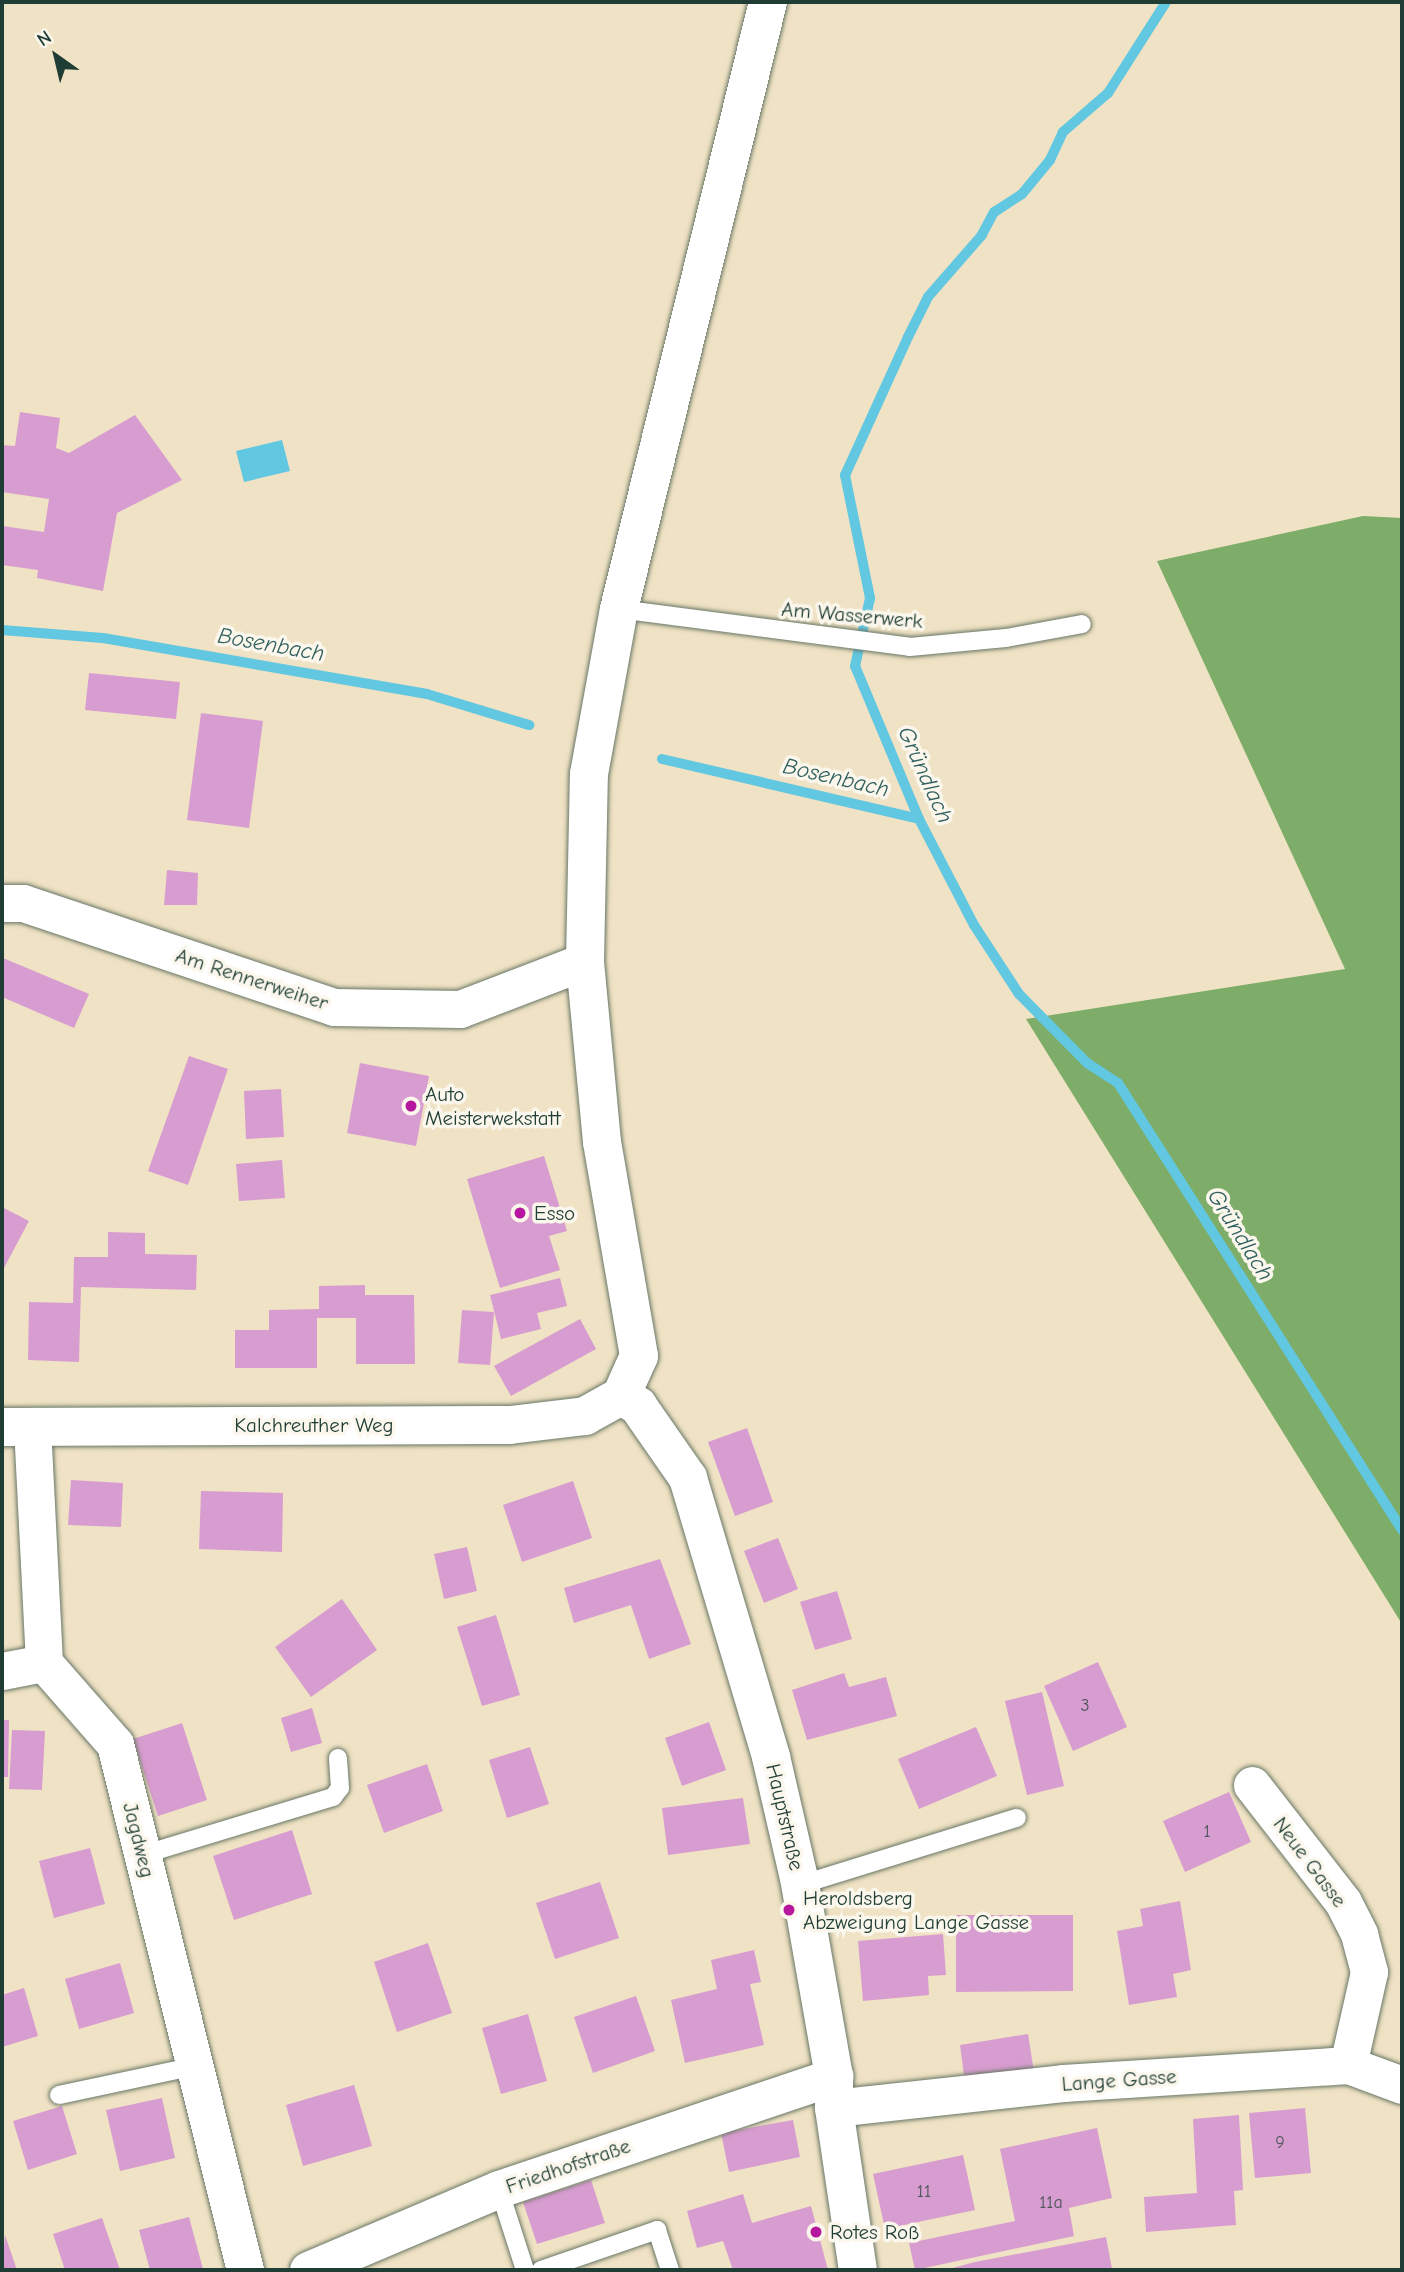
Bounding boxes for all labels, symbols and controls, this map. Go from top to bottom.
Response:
north arrow [21,21,91,91]
text: N [33,26,56,51]
street label: Am Wasserwerk [780,596,924,634]
water label: Bosenbach [215,622,327,668]
water label: Gründlach [891,722,959,828]
water label: Bosenbach [780,752,892,804]
street label: Am Rennerweiher [172,942,332,1016]
place label: Auto Meisterwekstatt [425,1081,561,1131]
marker: Auto Meisterwekstatt [403,1098,419,1114]
water label: Gründlach [1201,1184,1279,1286]
place label: Esso [534,1200,575,1226]
marker: Esso [512,1205,528,1221]
street label: Kalchreuther Weg [234,1412,394,1438]
house number: 3 [1080,1695,1090,1717]
street label: Hauptstraße [760,1761,810,1873]
street label: Jagdweg [118,1800,160,1880]
street label: Neue Gasse [1268,1812,1352,1912]
house number: 1 [1203,1821,1211,1843]
place label: Heroldsberg Abzweigung Lange Gasse [803,1885,1029,1935]
marker: Heroldsberg Abzweigung Lange Gasse [781,1902,797,1918]
street label: Lange Gasse [1061,2063,1177,2097]
house number: 9 [1275,2132,1285,2154]
street label: Friedhofstraße [502,2133,634,2199]
house number: 11 [917,2181,931,2203]
house number: 11a [1039,2192,1063,2214]
place label: Rotes Roß [830,2219,919,2245]
marker: Rotes Roß [808,2224,824,2240]

